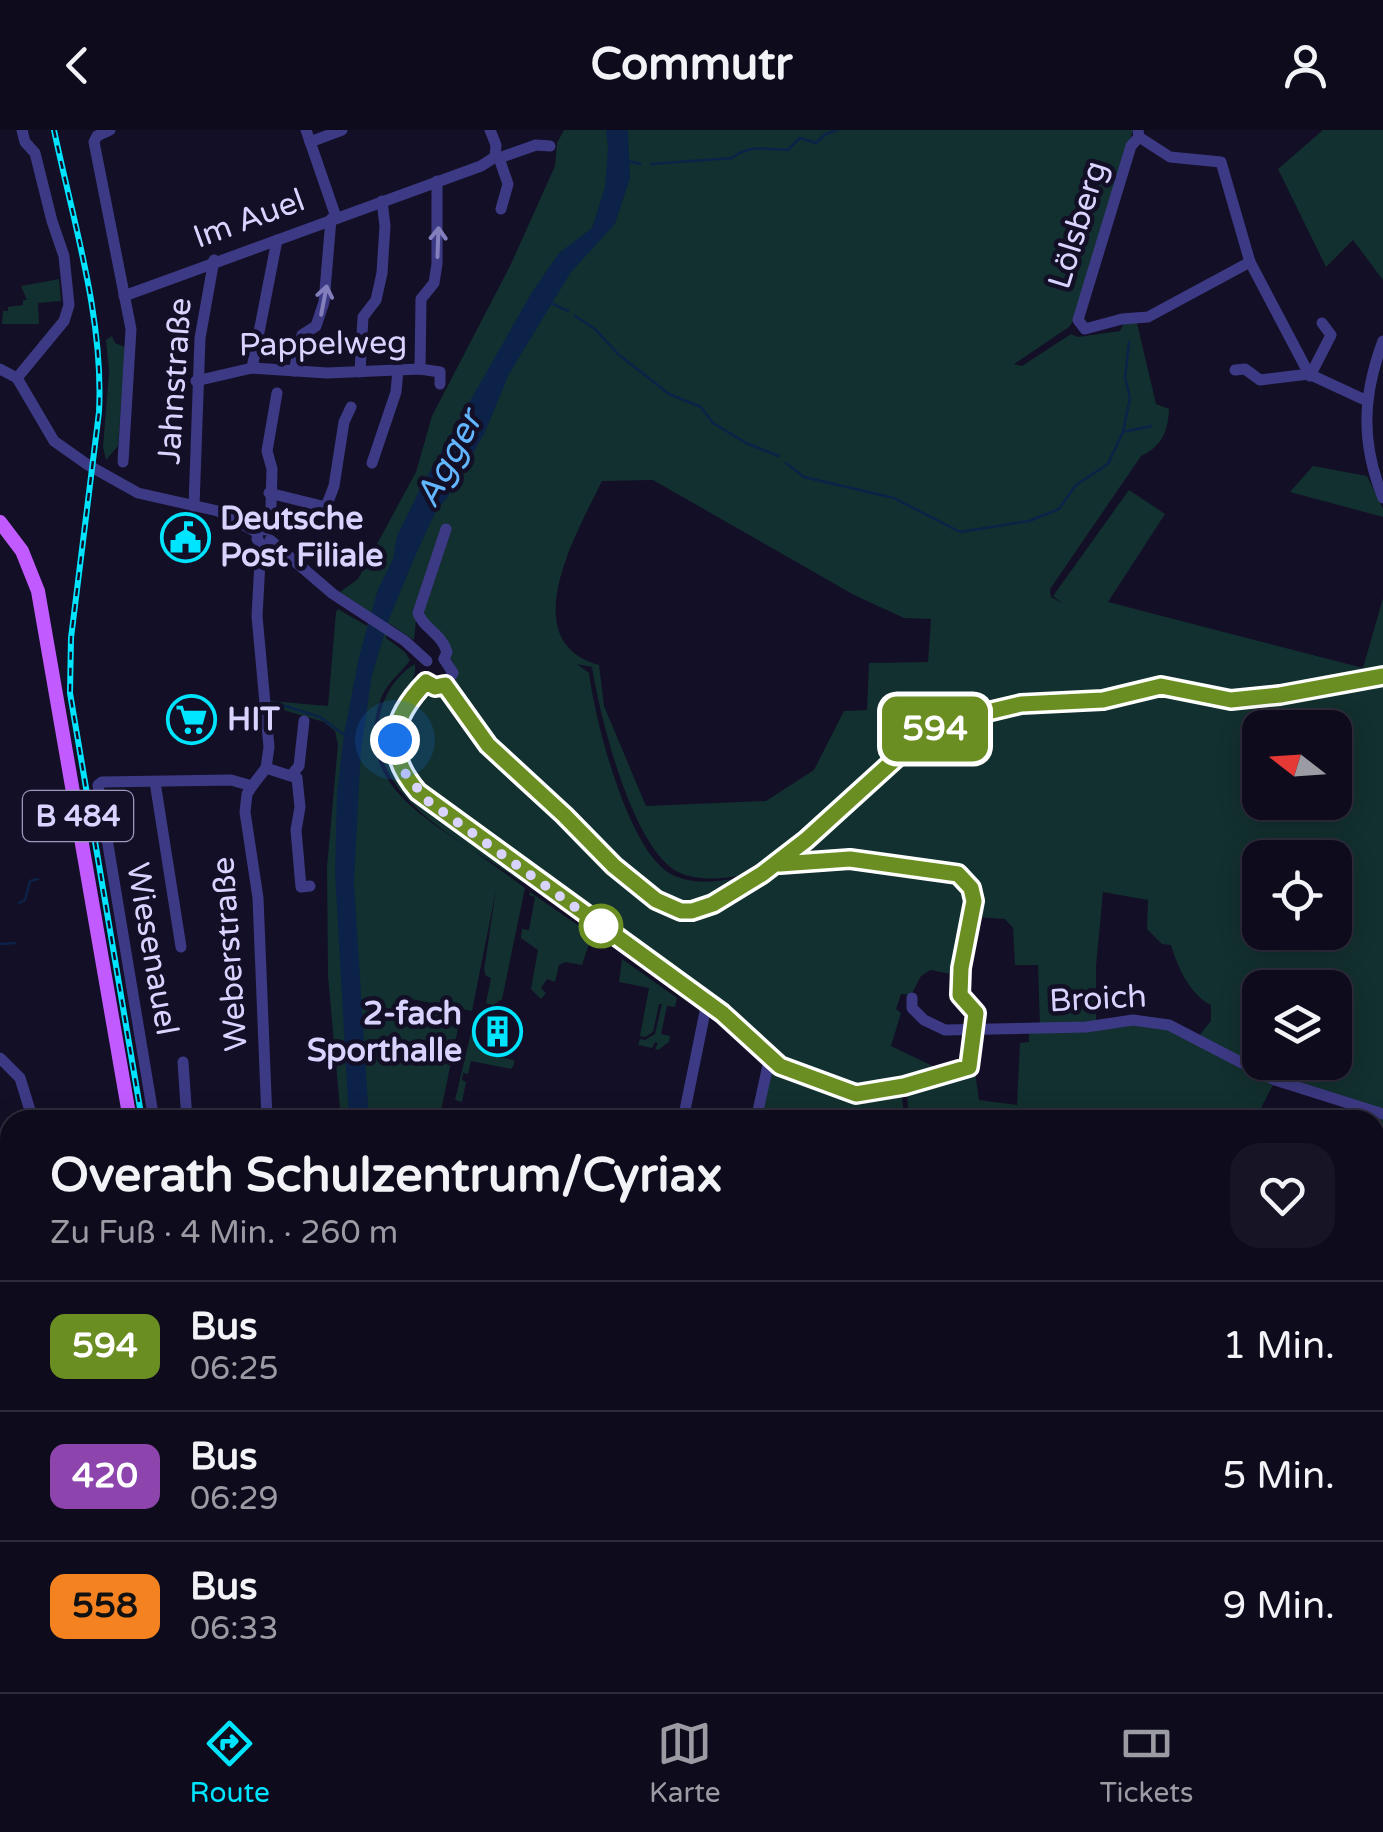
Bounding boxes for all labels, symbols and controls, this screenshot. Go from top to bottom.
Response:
icon: back [50,38,105,93]
text: Commutr [590,38,793,92]
icon: person [1278,38,1333,93]
street label: Lölsberg [1041,157,1115,293]
street label: Im Auel [188,181,310,257]
one-way arrow [429,227,448,259]
one-way arrow [315,285,334,317]
street label: Jahnstraße [150,296,200,466]
street label: Pappelweg [238,324,408,364]
water label: Agger [406,400,494,514]
place label: Deutsche Post Filiale [220,500,383,575]
public building icon: Deutsche Post Filiale [159,511,211,563]
supermarket icon: HIT [166,694,218,746]
line badge: 594 [878,696,992,762]
place label: HIT [227,701,280,739]
text: 594 [902,708,968,750]
north arrow [1242,710,1352,820]
map controls [1242,710,1352,1080]
your location [370,715,420,765]
road number: B 484 [23,791,133,841]
button: locate [1242,840,1352,950]
street label: Weberstraße [204,855,256,1053]
street label: Wiesenauel [118,860,186,1038]
unlabelled marker [580,905,622,947]
button: layers [1242,970,1352,1080]
street label: Broich [1048,977,1148,1021]
place label: 2-fach Sporthalle [307,995,462,1070]
building icon: 2-fach Sporthalle [471,1006,523,1058]
button: heart [1230,1143,1335,1248]
text: Overath Schulzentrum/Cyriax [50,1147,722,1205]
text: Zu Fuß · 4 Min. · 260 m [50,1214,398,1252]
text: Bus [190,1304,257,1350]
text: 1 Min. [1222,1323,1335,1369]
text: 594 [72,1325,138,1367]
text: 06:25 [190,1350,279,1388]
text: Bus [190,1434,257,1480]
text: 5 Min. [1222,1453,1335,1499]
text: 420 [72,1455,138,1497]
text: 06:29 [190,1480,279,1518]
text: Bus [190,1564,257,1610]
text: 9 Min. [1222,1583,1335,1629]
text: 558 [72,1585,138,1627]
text: 06:33 [190,1610,279,1648]
tab: Route [190,1716,270,1810]
tab: Karte [649,1716,721,1810]
tab: Tickets [1100,1716,1193,1810]

